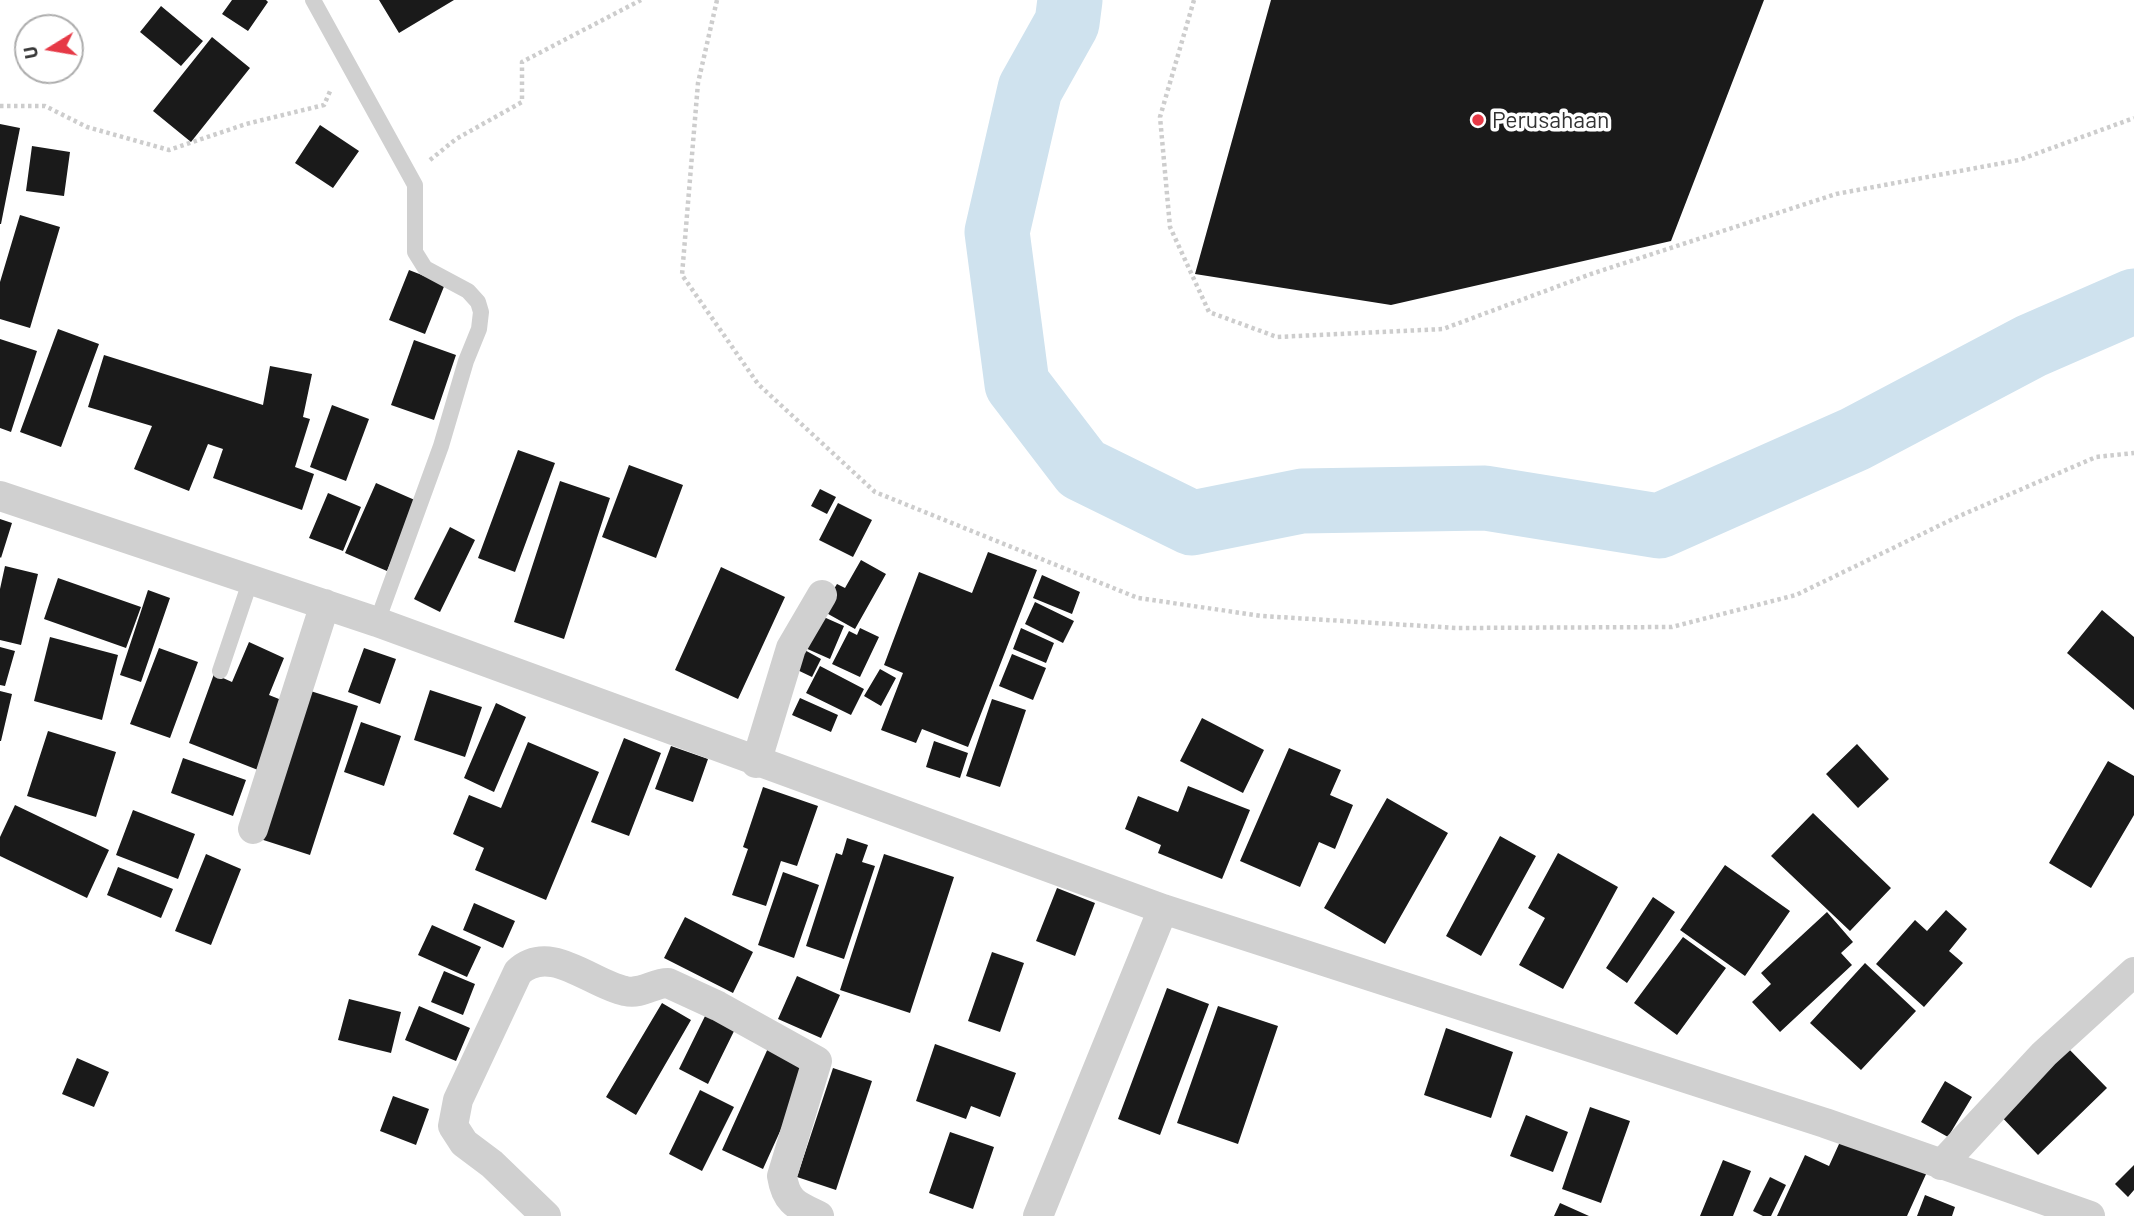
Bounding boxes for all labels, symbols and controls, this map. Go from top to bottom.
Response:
north arrow [14,14,84,84]
text: U [17,45,42,61]
place label: Perusahaan [1492,106,1609,134]
marker: Perusahaan [1470,112,1486,128]

